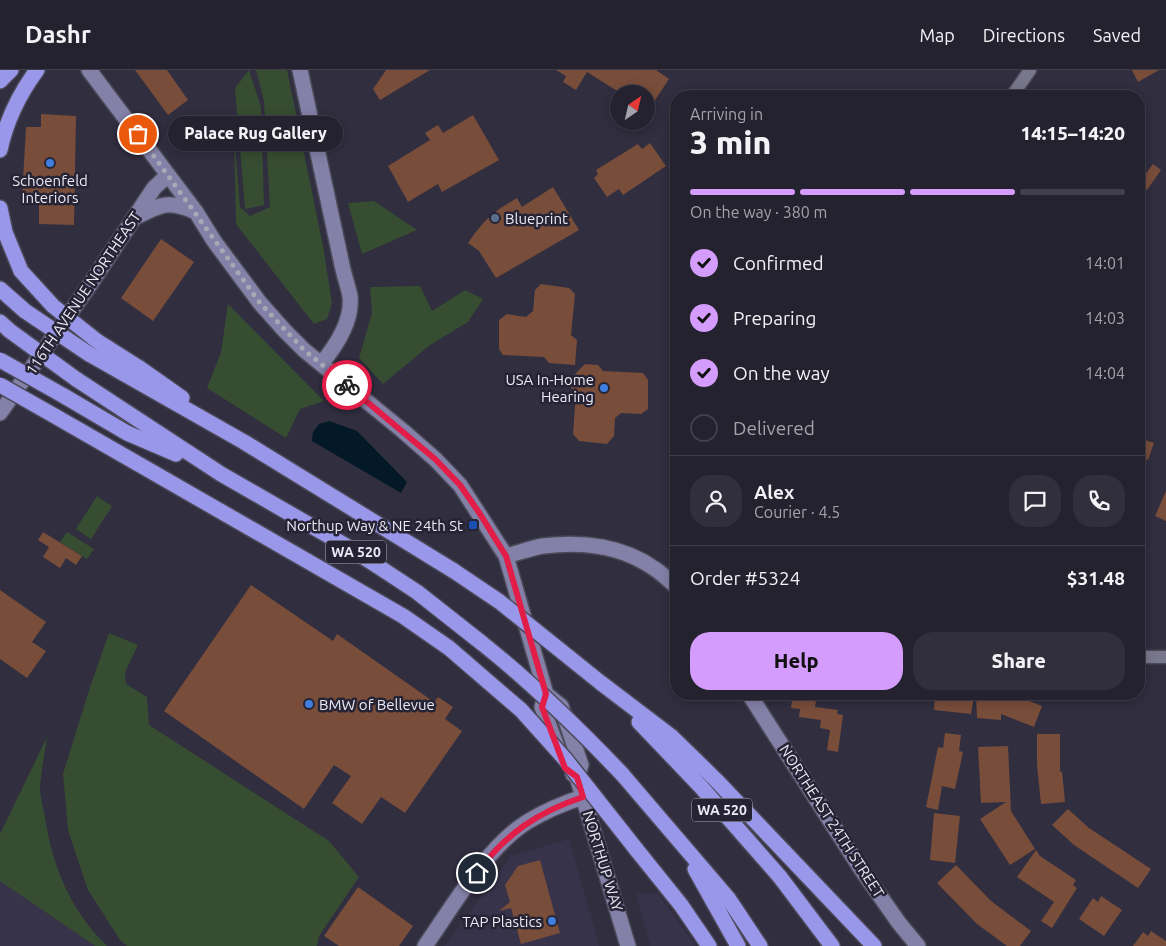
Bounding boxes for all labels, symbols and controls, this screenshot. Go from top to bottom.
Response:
text: Dashr [25,21,91,48]
text: Map [919,25,955,45]
text: Directions [983,25,1065,45]
text: Saved [1093,25,1141,45]
north arrow [610,85,655,130]
map controls [610,85,655,130]
text: Arriving in [690,105,763,123]
pin [117,113,159,155]
callout: Palace Rug Gallery [168,116,343,152]
icon: bag [124,120,152,148]
text: 14:15–14:20 [1020,122,1125,144]
text: Palace Rug Gallery [184,124,327,142]
text: 3 min [690,124,771,160]
marker: Schoenfeld Interiors [44,157,56,169]
place label: Schoenfeld Interiors [12,172,88,206]
text: On the way · 380 m [690,203,827,221]
street label: 116TH AVENUE NORTHEAST [22,208,144,378]
place label: Blueprint [505,210,568,227]
marker: Blueprint [489,212,501,224]
icon: check [690,249,718,277]
text: Confirmed [733,252,824,274]
text: 14:01 [1085,254,1125,272]
icon: check [690,304,718,332]
text: Preparing [733,307,817,329]
text: 14:03 [1085,309,1125,327]
icon: check [690,359,718,387]
courier [322,360,372,410]
text: On the way [733,362,830,384]
text: 14:04 [1085,364,1125,382]
icon: bike [333,371,361,399]
place label: USA In-Home Hearing [506,371,594,405]
marker: USA In-Home Hearing [598,382,610,394]
text: Delivered [733,417,815,439]
button: person [690,475,742,527]
button: chat [1009,475,1061,527]
button: phone [1073,475,1125,527]
text: Alex [754,481,794,503]
text: Courier · 4.5 [754,503,840,521]
place label: Northup Way & NE 24th St [286,517,463,534]
marker: Northup Way & NE 24th St [467,519,479,531]
road number: WA 520 [326,541,386,564]
text: Order #5324 [690,567,800,589]
text: $31.48 [1067,567,1125,589]
button: Help [690,632,903,690]
button: Share [913,632,1125,690]
place label: BMW of Bellevue [319,696,435,713]
marker: BMW of Bellevue [303,698,315,710]
street label: NORTHEAST 24TH STREET [776,741,888,901]
road number: WA 520 [692,798,752,822]
street label: NORTHUP WAY [580,809,626,914]
pin [456,852,498,894]
icon: home [463,859,491,887]
place label: TAP Plastics [462,913,542,930]
marker: TAP Plastics [546,915,558,927]

